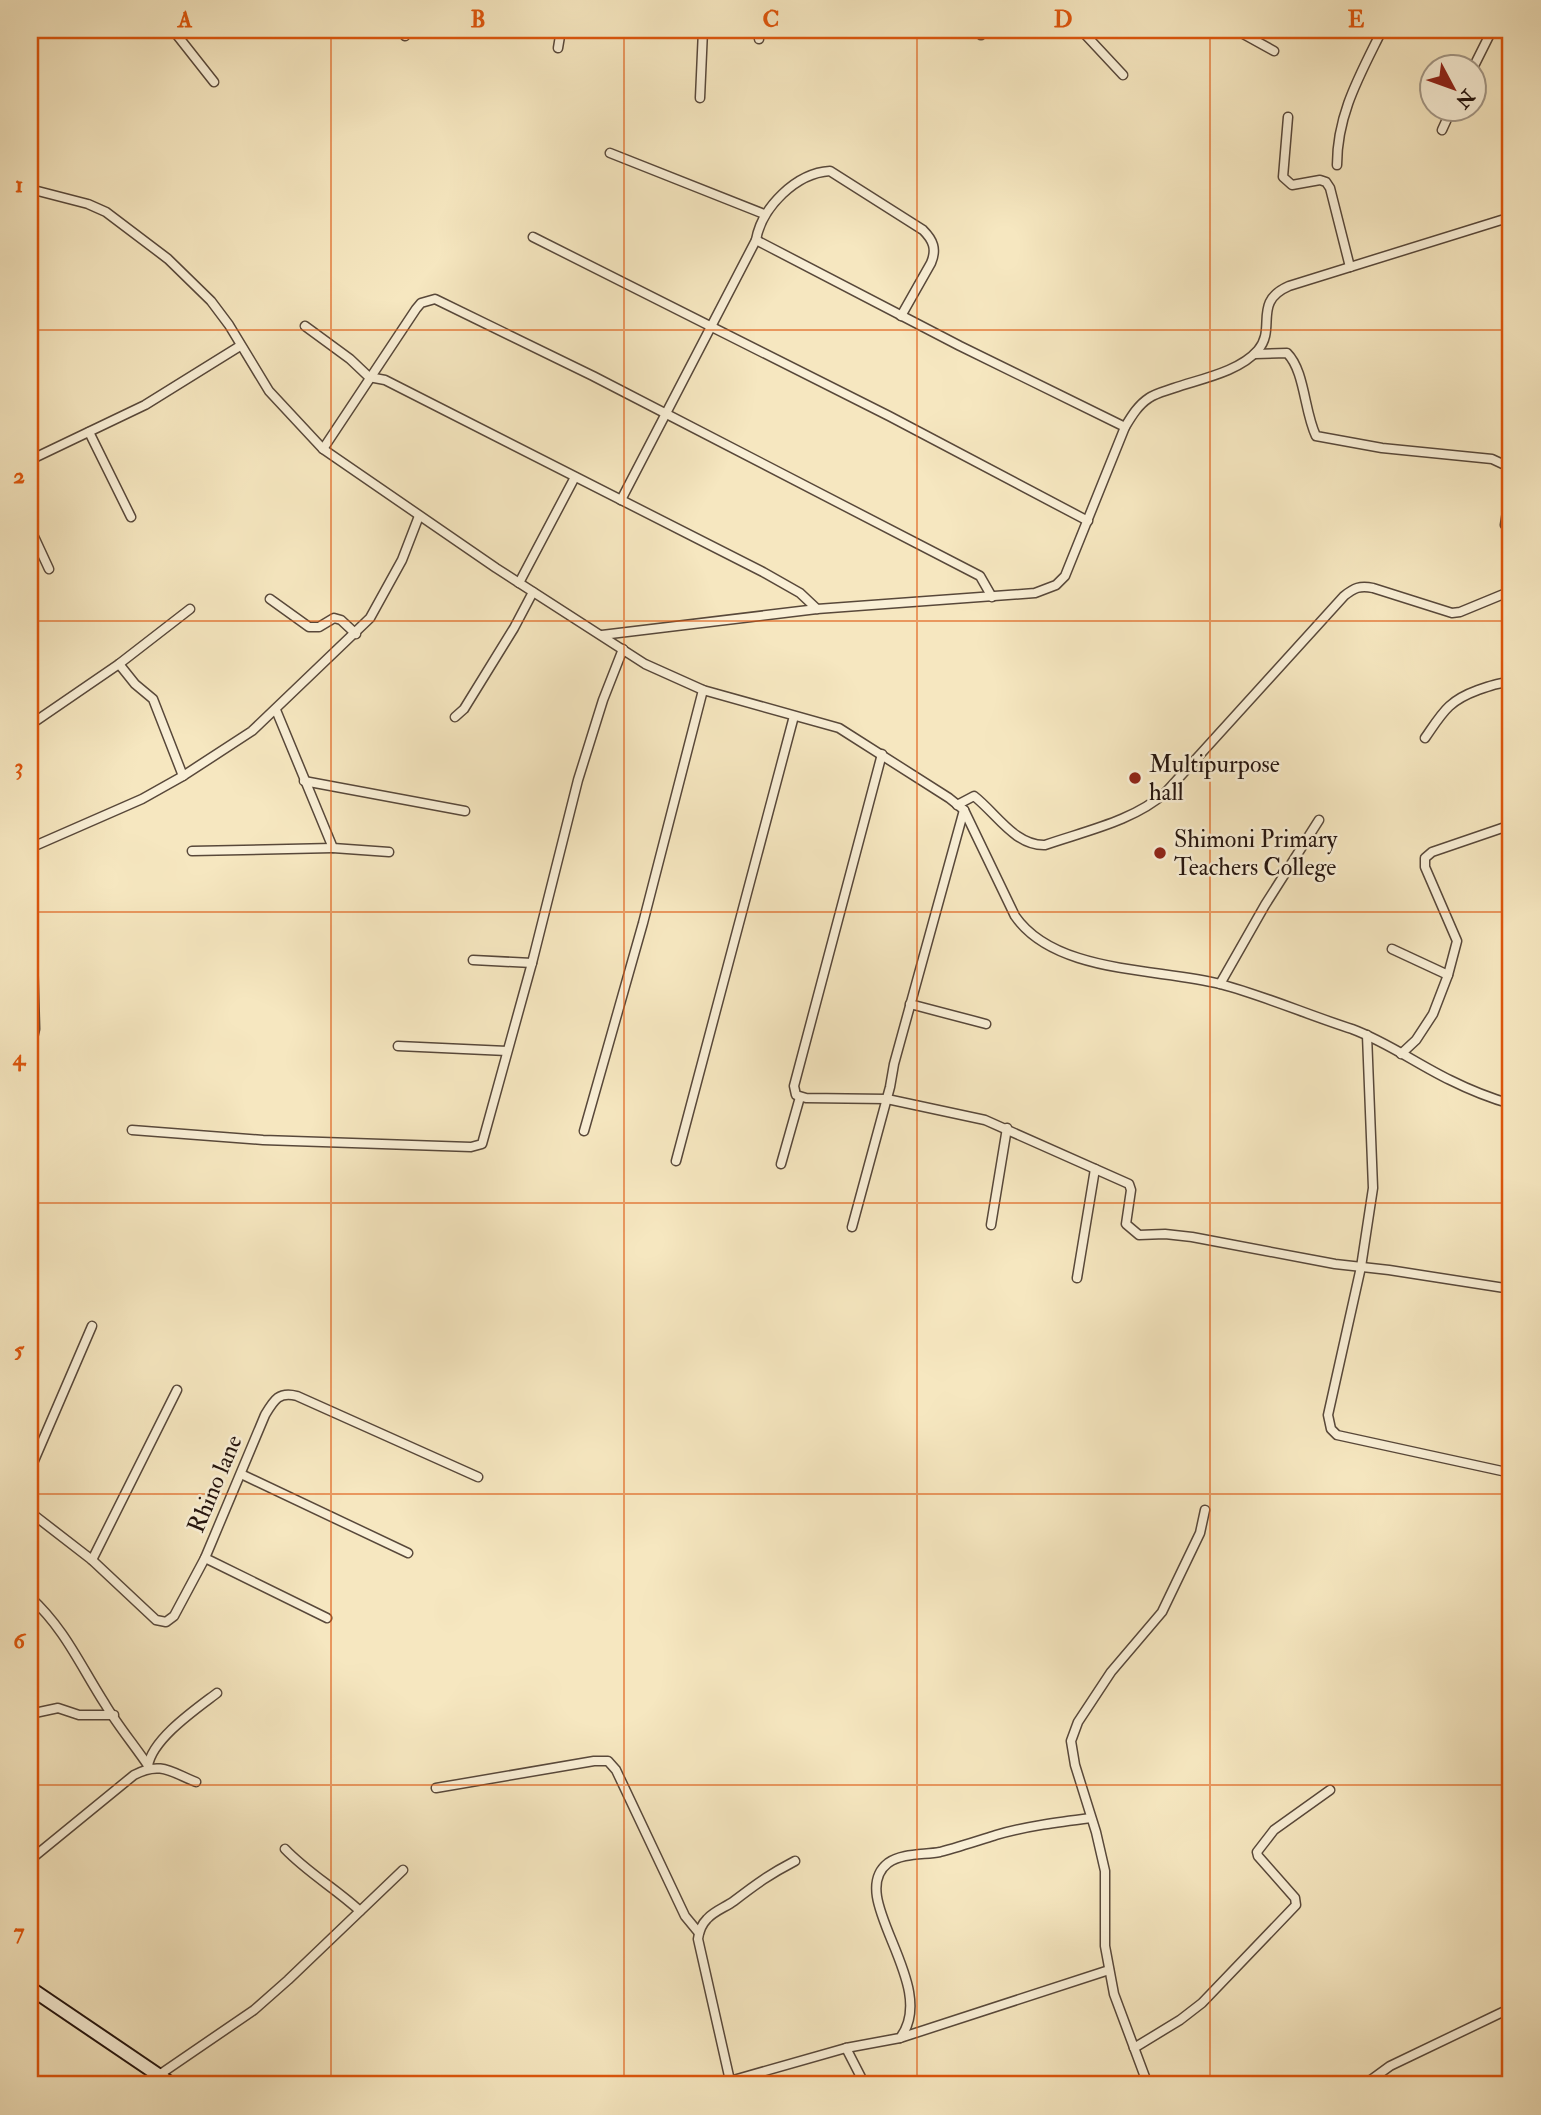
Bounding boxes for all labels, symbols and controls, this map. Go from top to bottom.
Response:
text: A [177,5,193,34]
text: B [470,5,486,34]
text: C [763,5,779,34]
text: D [1054,5,1072,34]
text: E [1348,5,1365,34]
north arrow [1418,52,1488,122]
text: N [1450,83,1480,114]
text: 1 [15,170,23,199]
text: 2 [13,461,25,490]
place label: Multipurpose hall [1149,749,1280,808]
text: 3 [15,752,23,781]
marker: Multipurpose hall [1127,770,1143,786]
place label: Shimoni Primary Teachers College [1174,824,1338,883]
marker: Shimoni Primary Teachers College [1152,845,1168,861]
text: 4 [12,1043,27,1072]
text: 5 [14,1335,25,1364]
street label: Rhino lane [181,1430,249,1538]
text: 6 [13,1626,27,1655]
text: 7 [14,1917,25,1946]

